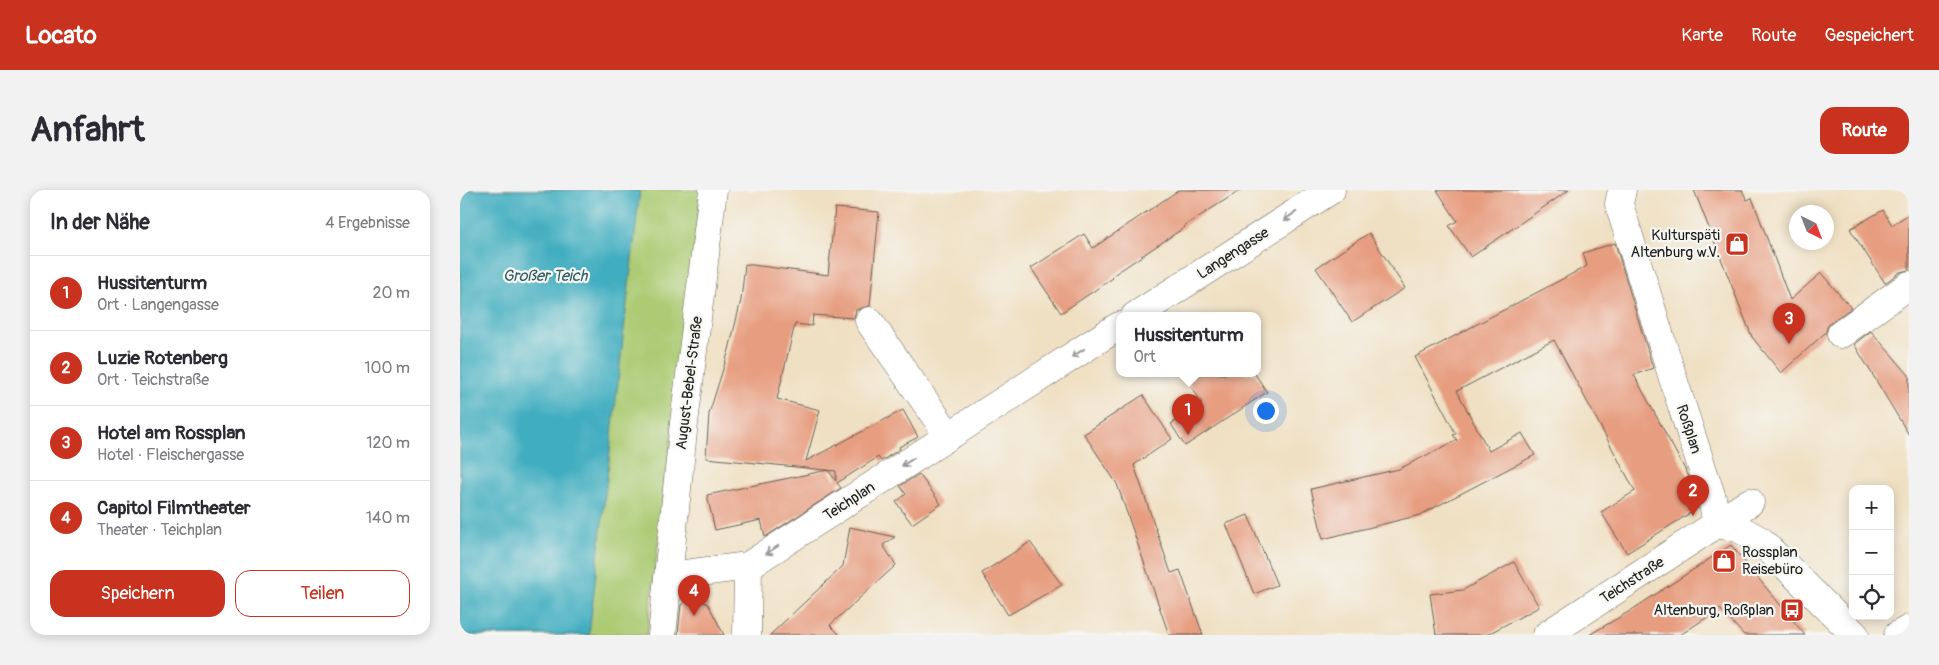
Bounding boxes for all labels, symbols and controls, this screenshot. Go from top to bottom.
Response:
text: Locato [25,21,97,50]
text: Karte [1681,24,1723,47]
text: Route [1751,24,1796,47]
text: Gespeichert [1824,24,1914,47]
button: Route [1820,107,1909,154]
text: Anfahrt [30,108,145,152]
north arrow [1789,205,1834,250]
text: In der Nähe [50,209,150,236]
one-way arrow [1284,212,1298,222]
text: 4 Ergebnisse [325,213,410,233]
street label: Langengasse [1194,223,1273,284]
place label: Kulturspäti Altenburg w.V. [1630,226,1720,262]
shop icon: Kulturspäti Altenburg w.V. [1724,231,1750,257]
water label: Großer Teich [503,266,589,286]
text: Hussitenturm [97,271,207,295]
text: 1 [63,283,69,303]
text: 20 m [372,283,410,303]
text: Ort · Langengasse [97,295,219,315]
pin: 3 [1773,303,1805,344]
popup [1116,312,1261,377]
street label: August-Bebel-Straße [672,315,707,451]
text: Hussitenturm [1133,323,1244,347]
text: Luzie Rotenberg [97,346,228,370]
text: Ort [1133,347,1156,367]
one-way arrow [1072,348,1086,358]
text: 2 [62,358,70,378]
text: 100 m [364,358,410,378]
text: Ort · Teichstraße [97,370,209,390]
pin: 1 [1172,394,1204,435]
your location [1253,398,1279,424]
street label: Roßplan [1672,402,1705,456]
text: Hotel am Rossplan [97,421,245,445]
text: 3 [62,433,70,453]
text: 120 m [366,433,410,453]
text: Hotel · Fleischergasse [97,445,244,465]
one-way arrow [902,457,916,467]
pin: 2 [1677,475,1709,516]
street label: Teichplan [820,478,879,525]
map controls [1849,485,1894,620]
button: + [1849,485,1894,530]
text: Capitol Filmtheater [97,496,251,520]
text: 4 [61,508,71,528]
text: 140 m [366,508,410,528]
text: Theater · Teichplan [97,520,222,540]
button: − [1849,530,1894,575]
place label: Rossplan Reisebüro [1742,543,1803,579]
one-way arrow [765,545,779,555]
shop icon: Rossplan Reisebüro [1711,548,1737,574]
street label: Teichstraße [1597,552,1668,608]
button: Speichern [50,570,225,617]
button: Teilen [235,570,410,617]
pin: 4 [678,575,710,616]
button: locate [1849,575,1894,620]
bus stop icon: Altenburg, Roßplan [1779,597,1805,623]
place label: Altenburg, Roßplan [1654,601,1774,620]

